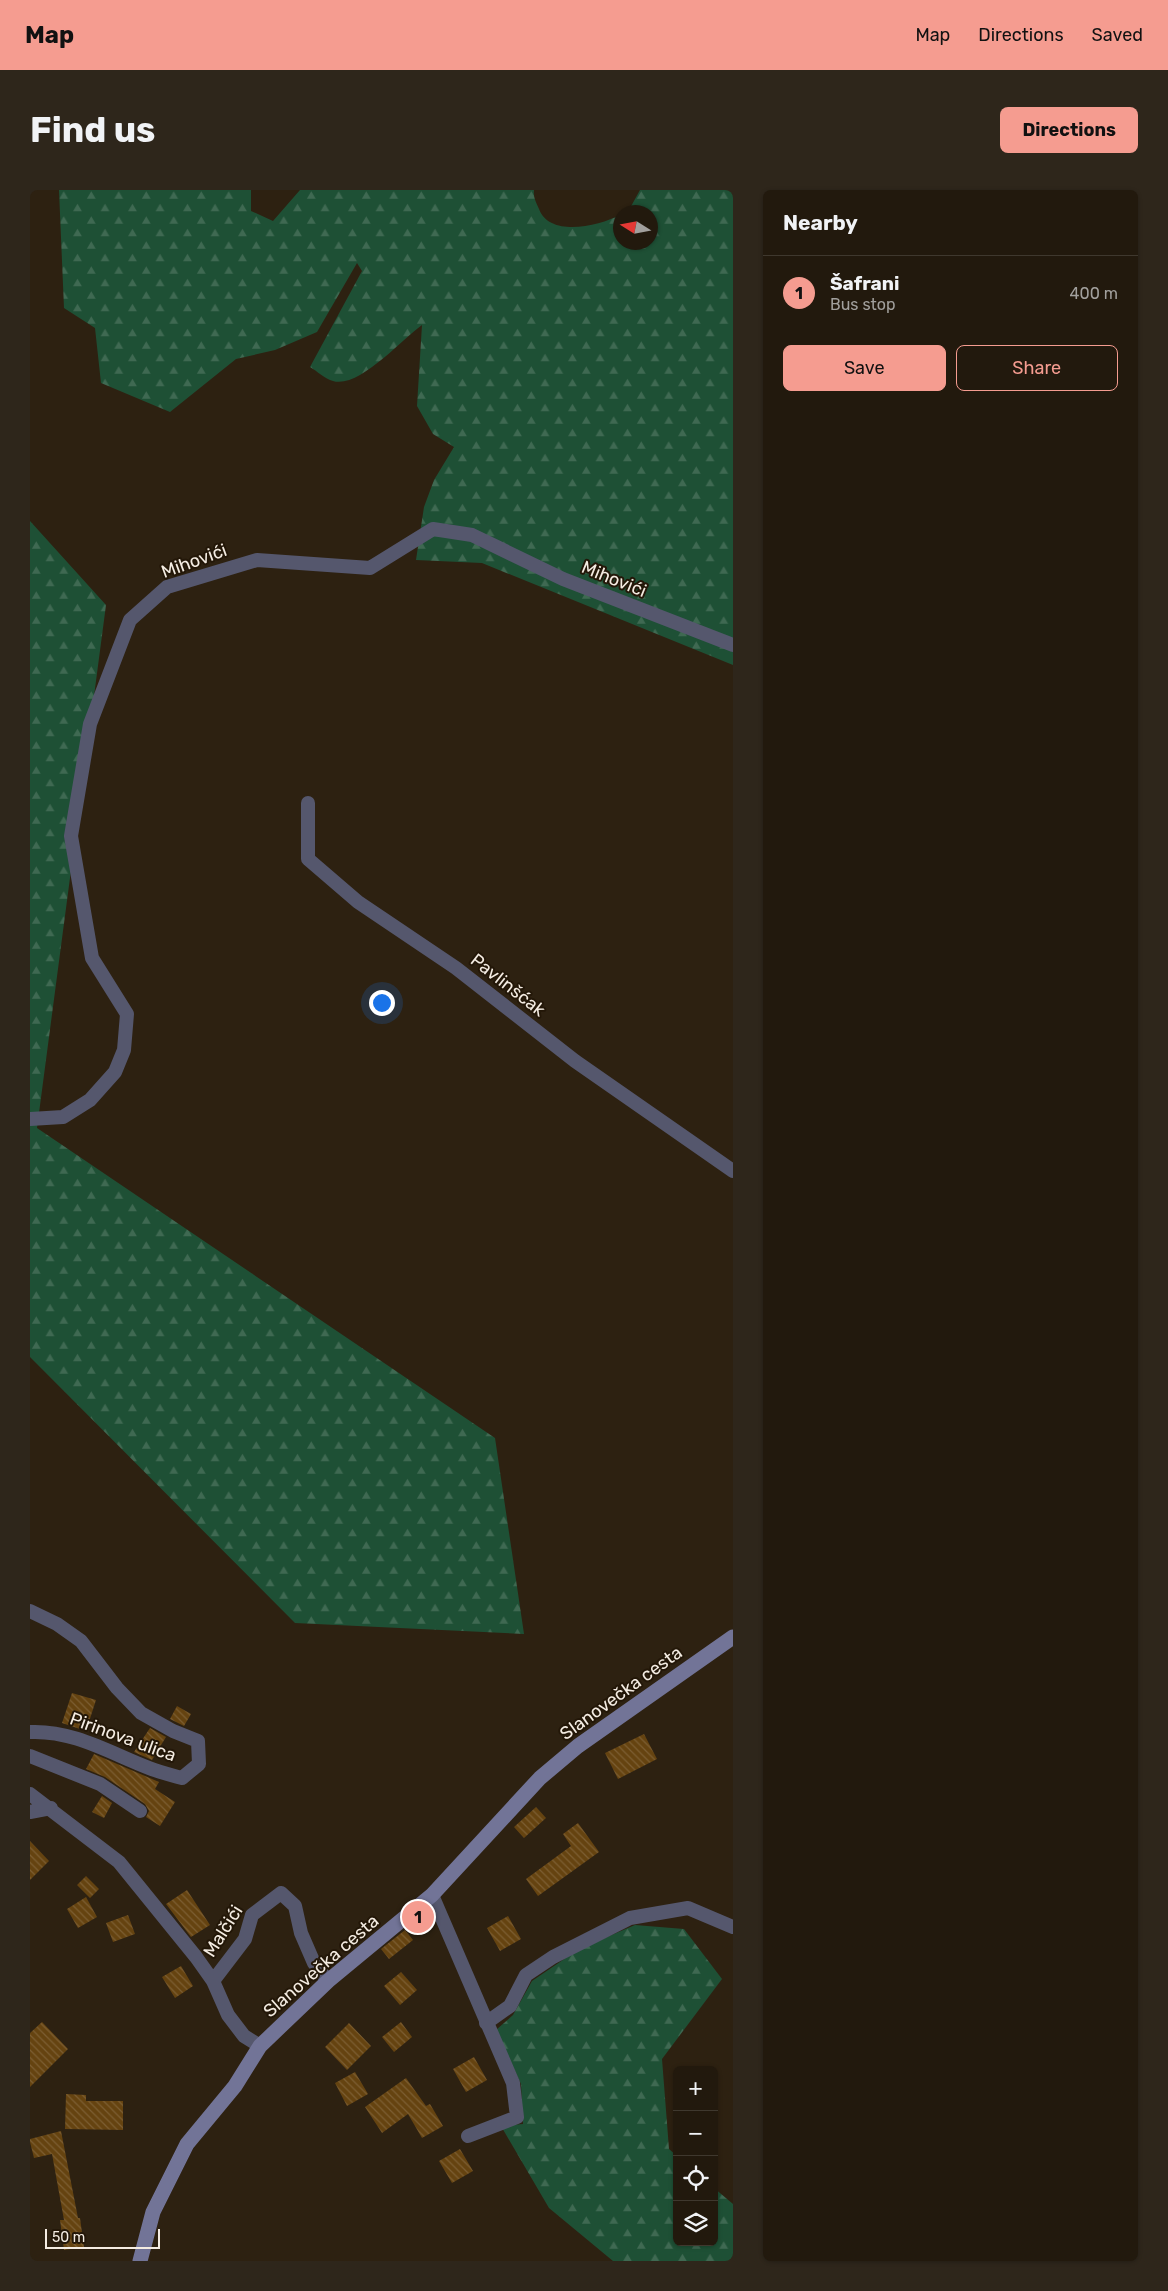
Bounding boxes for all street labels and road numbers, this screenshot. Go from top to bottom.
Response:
street label: Mihovići [158,539,230,583]
street label: Mihovići [578,556,650,602]
street label: Pavlinšćak [466,949,550,1022]
street label: Slanovečka cesta [556,1641,686,1745]
street label: Pirinova ulica [67,1708,179,1766]
street label: Malčići [199,1901,247,1961]
street label: Slanovečka cesta [259,1910,383,2022]

